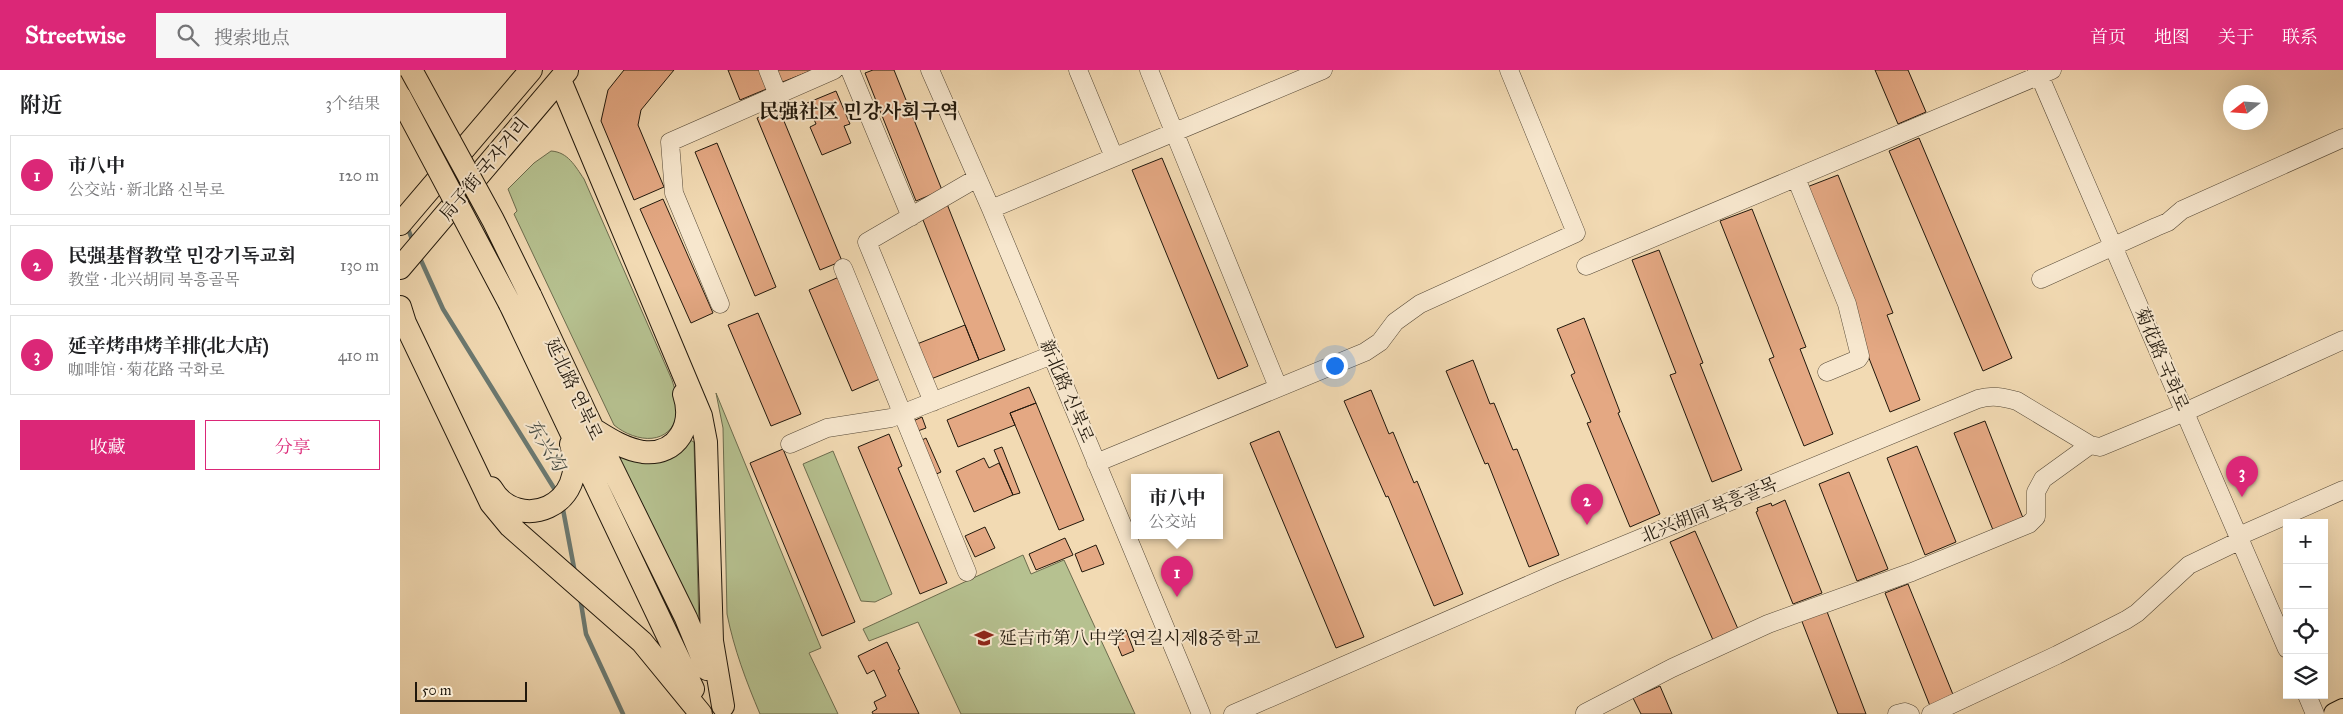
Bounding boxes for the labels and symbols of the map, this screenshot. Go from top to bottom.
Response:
north arrow [2223,85,2268,130]
district label: 民强社区 민강사회구역 [759,99,959,123]
street label: 局子街 국자거리 [435,113,533,225]
street label: 菊花路 국화로 [2130,304,2194,414]
street label: 延北路 연북로 [541,334,607,444]
street label: 新北路 신북로 [1035,336,1099,446]
your location [1322,353,1348,379]
water label: 东兴沟 [521,415,572,478]
pin: 3 [2226,456,2258,497]
street label: 北兴胡同 북흥골목 [1637,473,1781,547]
pin: 2 [1571,484,1603,525]
pin: 1 [1161,556,1193,597]
school or university icon: 延吉市第八中学 연길시제8중학교 [973,627,995,649]
place label: 延吉市第八中学 연길시제8중학교 [999,627,1261,649]
scale bar [415,679,528,702]

